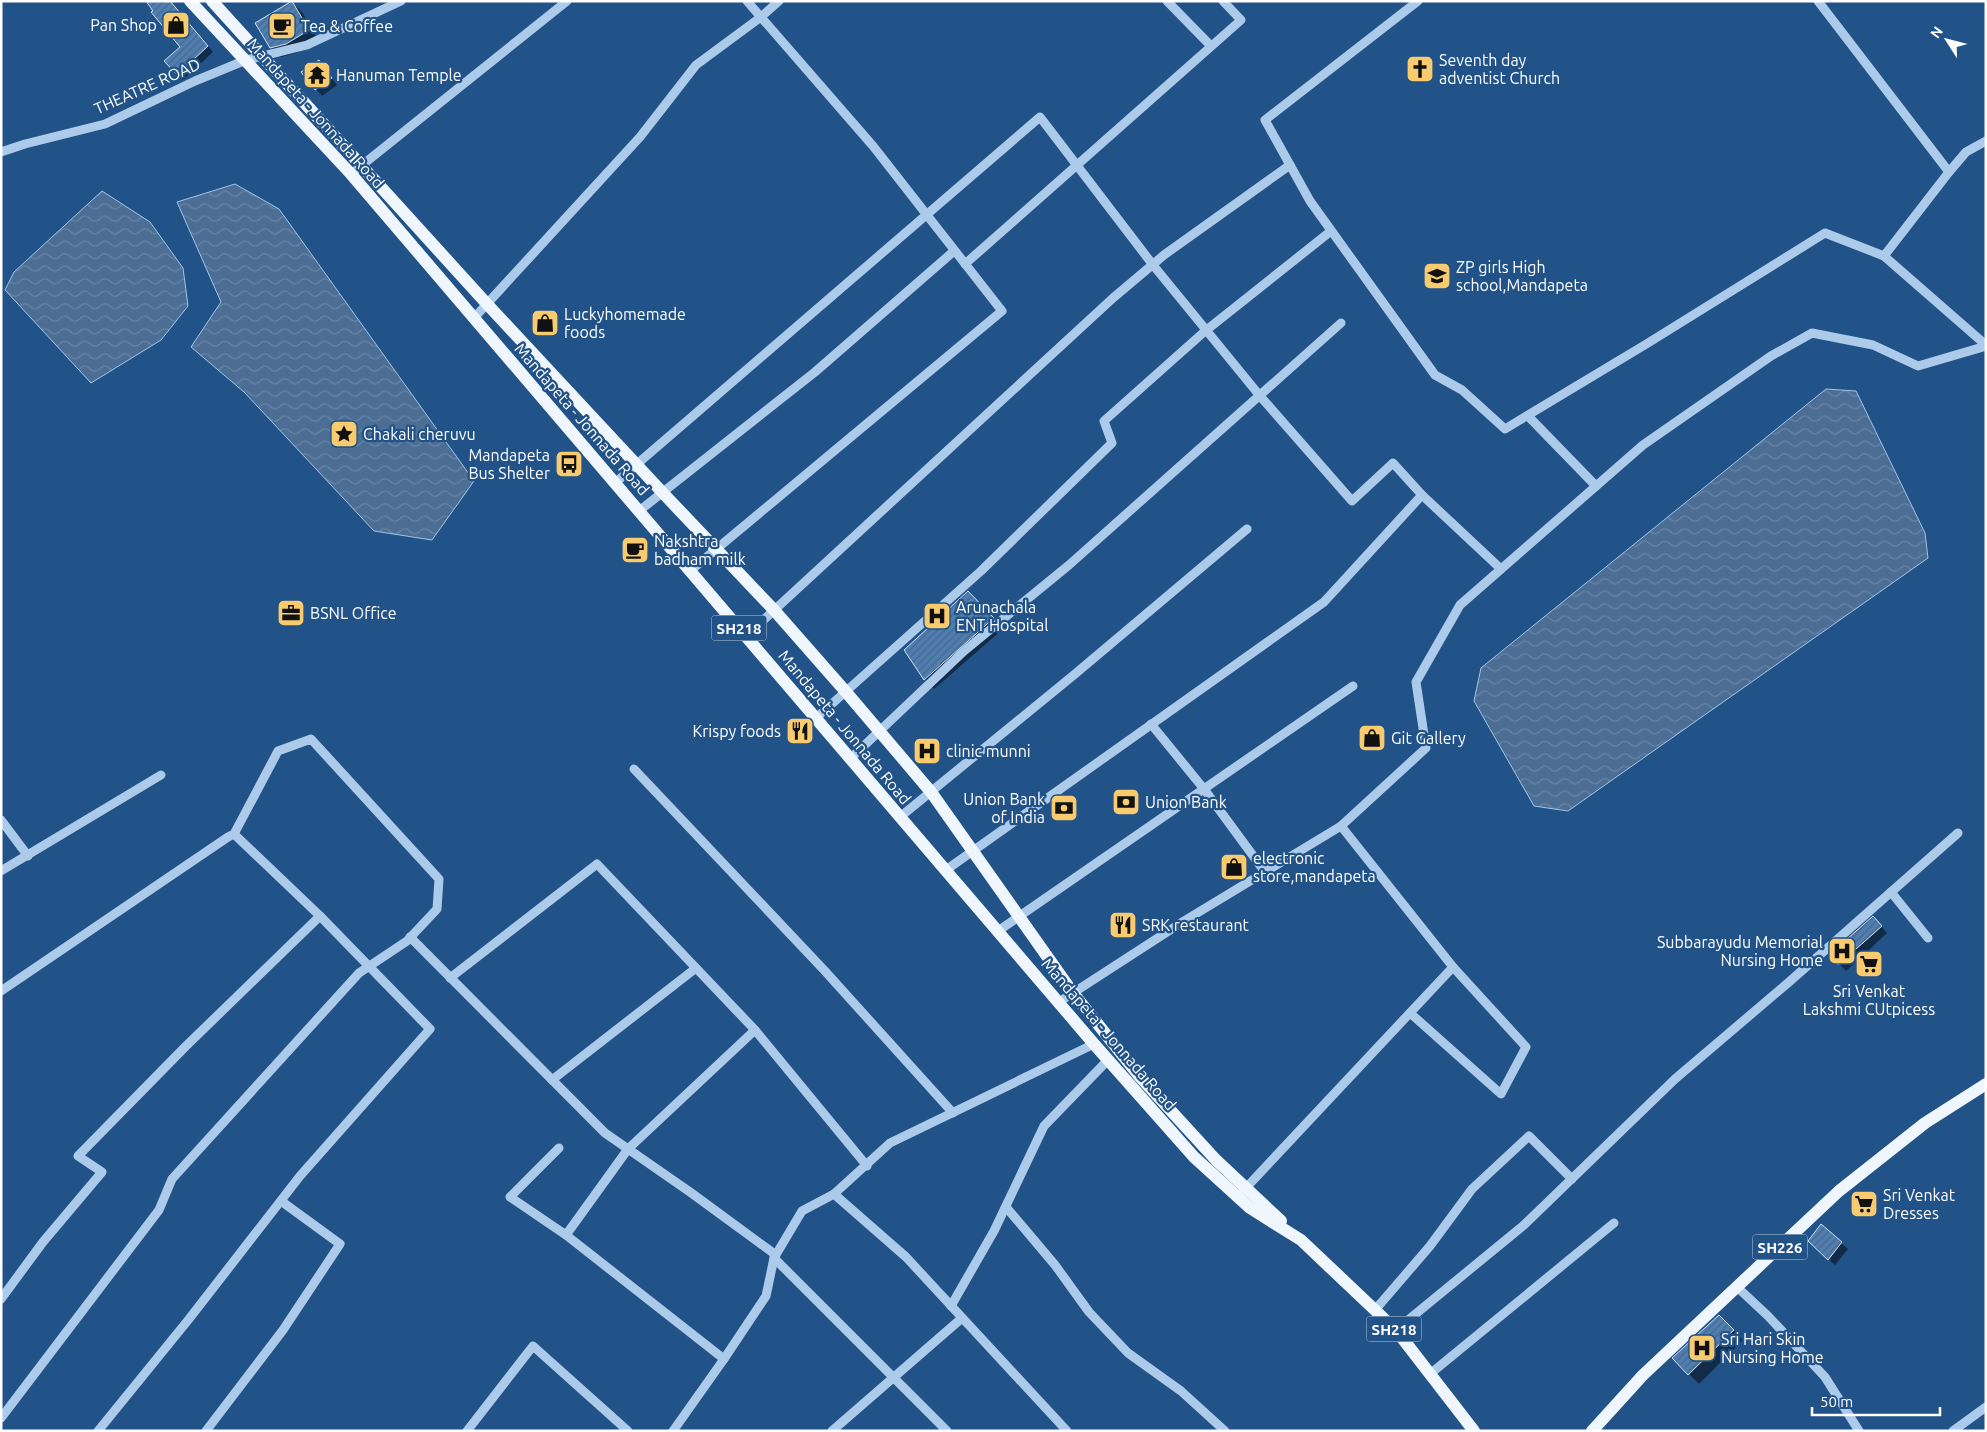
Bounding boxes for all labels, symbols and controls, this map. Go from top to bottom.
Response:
shop icon: Pan Shop [161,10,191,40]
cafe icon: Tea & Coffee [267,11,297,41]
north arrow [1922,15,1972,65]
place label: Pan Shop [90,16,157,34]
place label: Tea & Coffee [301,17,393,35]
text: N [1927,23,1946,41]
street label: Mandapeta - Jonnada Road [244,34,388,192]
place label: Seventh day adventist Church [1439,51,1560,87]
church icon: Seventh day adventist Church [1405,54,1435,84]
street label: THEATRE ROAD [91,55,203,117]
temple icon: Hanuman Temple [302,60,332,90]
place label: Hanuman Temple [336,66,462,84]
place label: ZP girls High school,Mandapeta [1456,258,1588,294]
school or university icon: ZP girls High school,Mandapeta [1422,261,1452,291]
place label: Luckyhomemade foods [564,305,686,341]
shop icon: Luckyhomemade foods [530,308,560,338]
street label: Mandapeta - Jonnada Road [511,339,653,499]
place icon: Chakali cheruvu [329,419,359,449]
place label: Chakali cheruvu [363,425,476,443]
place label: Mandapeta Bus Shelter [468,446,550,482]
bus stop icon: Mandapeta Bus Shelter [554,449,584,479]
place label: Nakshtra badham milk [654,532,746,568]
cafe icon: Nakshtra badham milk [620,535,650,565]
office icon: BSNL Office [276,598,306,628]
place label: Arunachala ENT Hospital [956,598,1048,634]
hospital icon: Arunachala ENT Hospital [922,601,952,631]
place label: BSNL Office [310,604,397,622]
road number: SH218 [712,616,766,640]
street label: Mandapeta - Jonnada Road [775,646,915,808]
restaurant icon: Krispy foods [785,716,815,746]
place label: Krispy foods [693,722,781,740]
shop icon: Git Gallery [1357,723,1387,753]
place label: Git Gallery [1391,729,1466,747]
hospital icon: clinic munni [912,736,942,766]
place label: clinic munni [946,742,1031,760]
bank icon: Union Bank [1111,787,1141,817]
place label: Union Bank of India [963,790,1045,826]
bank icon: Union Bank of India [1049,793,1079,823]
place label: Union Bank [1145,793,1227,811]
place label: electronic store,mandapeta [1253,849,1376,885]
shop icon: electronic store,mandapeta [1219,852,1249,882]
restaurant icon: SRK restaurant [1108,910,1138,940]
place label: SRK restaurant [1142,916,1250,934]
place label: Subbarayudu Memorial Nursing Home [1657,933,1823,969]
hospital icon: Subbarayudu Memorial Nursing Home [1827,936,1857,966]
supermarket icon: Sri Venkat Lakshmi CUtpicess [1854,949,1884,979]
street label: Mandapeta - Jonnada Road [1038,954,1180,1114]
place label: Sri Venkat Lakshmi CUtpicess [1803,982,1935,1018]
place label: Sri Venkat Dresses [1883,1186,1956,1222]
supermarket icon: Sri Venkat Dresses [1849,1189,1879,1219]
road number: SH226 [1752,1234,1808,1260]
road number: SH218 [1366,1316,1422,1342]
place label: Sri Hari Skin Nursing Home [1721,1330,1824,1366]
hospital icon: Sri Hari Skin Nursing Home [1687,1333,1717,1363]
scale bar [1812,1384,1940,1416]
text: 50 m [1820,1393,1853,1410]

